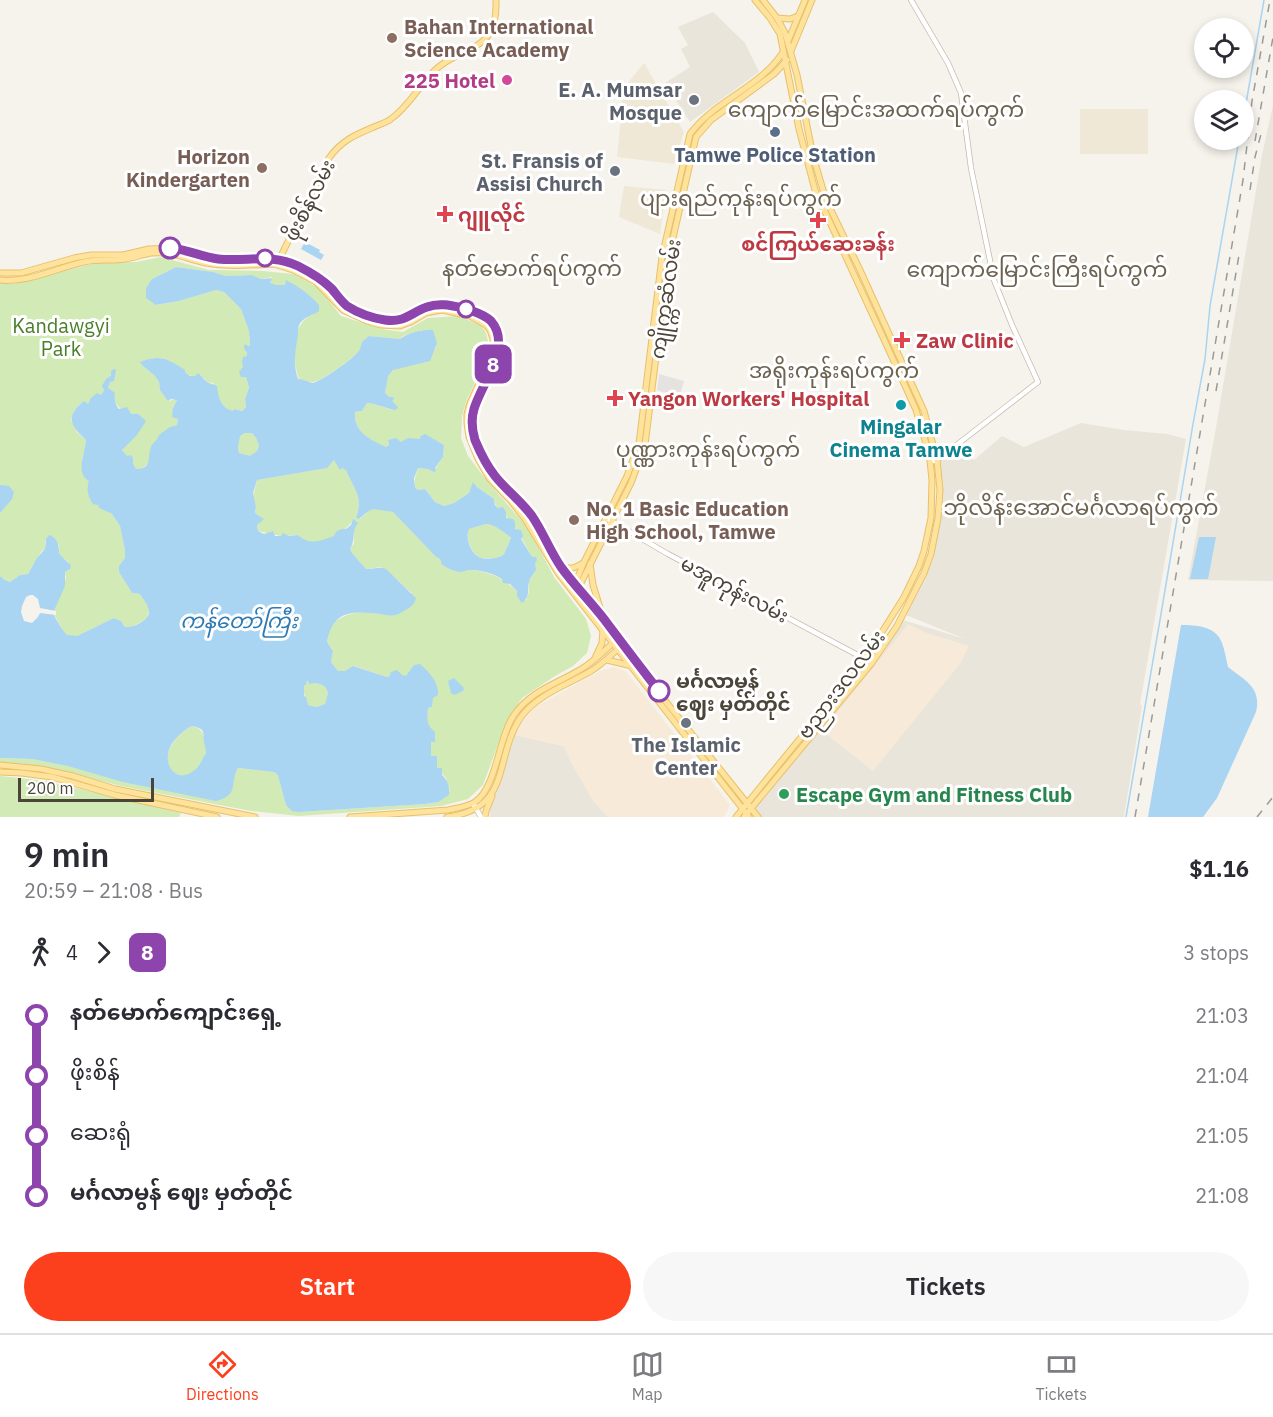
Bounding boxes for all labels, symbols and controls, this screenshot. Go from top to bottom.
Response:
place label: Bahan International Science Academy [404,13,593,63]
map controls [1194,18,1254,150]
button: locate [1194,18,1254,78]
marker: Bahan International Science Academy [385,31,399,45]
place label: 225 Hotel [404,67,495,94]
marker: 225 Hotel [500,73,514,87]
place label: E. A. Mumsar Mosque [558,76,682,126]
button: layers [1194,90,1254,150]
marker: E. A. Mumsar Mosque [687,93,701,107]
district label: ကျောက်မြောင်းအထက်ရပ်ကွက် [728,94,1024,128]
marker: Tamwe Police Station [768,125,782,139]
place label: Tamwe Police Station [674,141,876,168]
place label: Horizon Kindergarten [126,143,250,193]
place label: St. Fransis of Assisi Church [476,147,603,197]
street label: ဖိုးစိန်လမ်း [277,155,345,247]
marker: Horizon Kindergarten [255,161,269,175]
marker: St. Fransis of Assisi Church [608,164,622,178]
district label: ပျားရည်ကုန်းရပ်ကွက် [640,183,842,217]
place label: ဂျူလိုင် [458,201,526,232]
marker: ဂျူလိုင် [436,205,454,223]
marker: စင်ကြယ်ဆေးခန်း [809,211,827,229]
place label: စင်ကြယ်ဆေးခန်း [741,230,895,260]
unlabelled marker [159,237,181,259]
street label: ကျိုက္ကဆံလမ်း [643,237,690,361]
unlabelled marker [256,249,274,267]
district label: နတ်မောက်ရပ်ကွက် [442,253,622,286]
district label: ကျောက်မြောင်းကြီးရပ်ကွက် [906,254,1168,288]
unlabelled marker [457,300,475,318]
park label: Kandawgyi Park [12,312,110,362]
place label: Zaw Clinic [916,327,1014,354]
marker: Zaw Clinic [893,331,911,349]
line badge: 8 [474,344,512,384]
text: 8 [487,350,499,378]
district label: အရိုးကုန်းရပ်ကွက် [749,355,919,388]
place label: Yangon Workers' Hospital [628,385,869,412]
marker: Yangon Workers' Hospital [606,389,624,407]
marker: Mingalar Cinema Tamwe [894,398,908,412]
place label: Mingalar Cinema Tamwe [829,413,973,463]
district label: ပုဏ္ဏားကုန်းရပ်ကွက် [616,434,800,467]
district label: ဘိုလိန်းအောင်မင်္ဂလာရပ်ကွက် [944,492,1218,525]
place label: No. 1 Basic Education High School, Tamwe [586,495,789,545]
marker: No. 1 Basic Education High School, Tamwe [567,513,581,527]
street label: မအူကုန်းလမ်း [674,549,794,632]
water label: ကန်တော်ကြီး [180,606,299,638]
street label: ဗညားဒလလမ်း [791,624,893,746]
place label: မင်္ဂလာမွန် ဈေး မှတ်တိုင် [676,667,791,720]
marker: မင်္ဂလာမွန် ဈေး မှတ်တိုင် [648,680,670,702]
marker: The Islamic Center [679,716,693,730]
place label: The Islamic Center [631,731,741,781]
scale bar [18,775,154,802]
text: 200 m [27,778,74,798]
place label: Escape Gym and Fitness Club [796,781,1072,808]
marker: Escape Gym and Fitness Club [777,787,791,801]
text: 9 min [24,833,109,876]
text: $1.16 [1189,854,1249,883]
text: 20:59 – 21:08 · Bus [24,877,203,904]
icon: walk [24,936,57,969]
icon: forward [87,936,120,969]
text: 8 [141,938,154,966]
text: 4 [66,939,78,966]
text: 3 stops [1183,939,1249,966]
text: နတ်မောက်ကျောင်းရှေ့ [70,997,281,1026]
text: 21:03 [1195,1002,1249,1029]
text: ဖိုးစိန် [70,1057,120,1086]
text: 21:04 [1195,1062,1249,1089]
text: ဆေးရုံ [70,1117,131,1146]
text: 21:05 [1195,1122,1249,1149]
text: မင်္ဂလာမွန် ဈေး မှတ်တိုင် [70,1177,293,1206]
text: 21:08 [1195,1182,1249,1209]
button: Start [24,1252,631,1321]
button: Tickets [643,1252,1249,1321]
tab: Directions [186,1348,259,1404]
tab: Map [631,1348,664,1404]
tab: Tickets [1035,1348,1087,1404]

